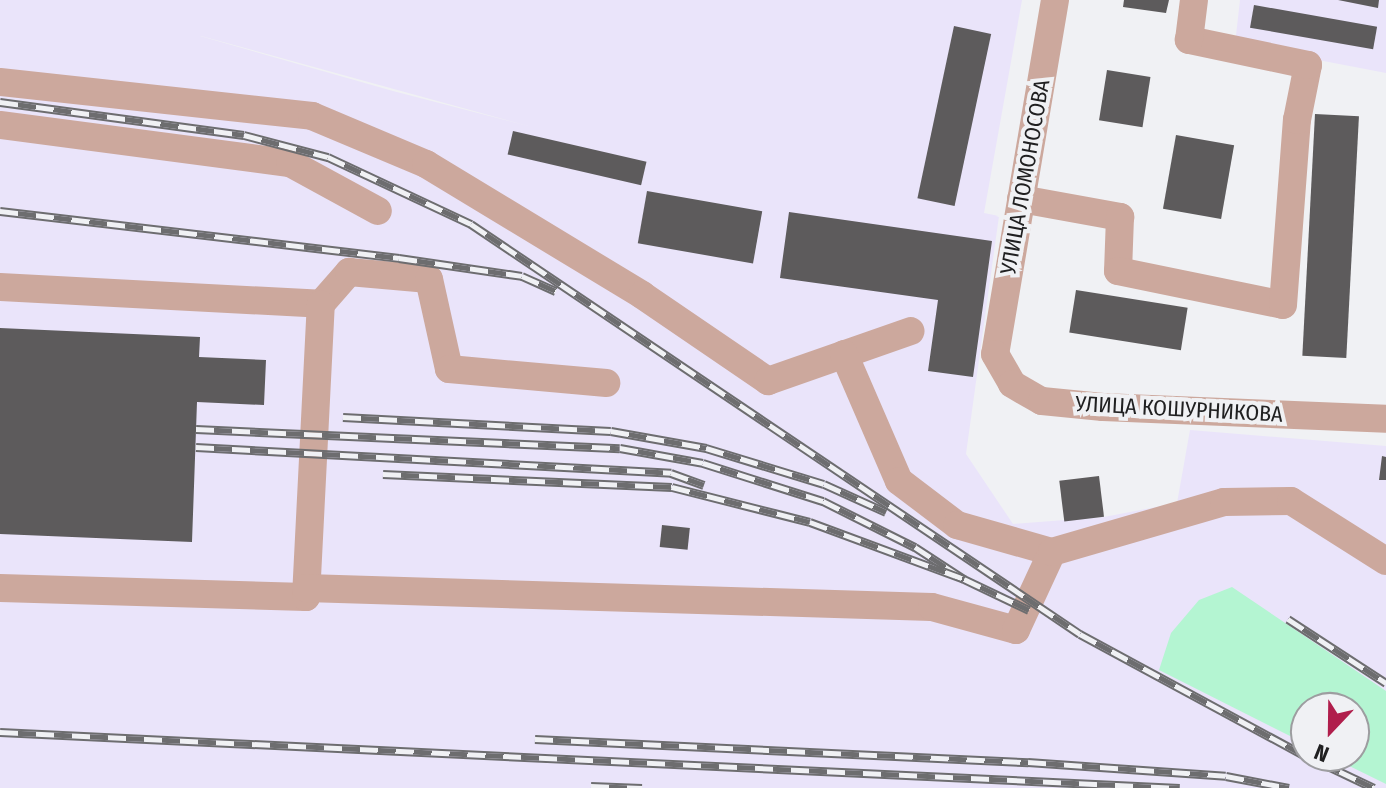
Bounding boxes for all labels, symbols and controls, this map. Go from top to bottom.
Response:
street label: УЛИЦА ЛОМОНОСОВА [995,77,1055,277]
street label: УЛИЦА КОШУРНИКОВА [1075,390,1283,428]
north arrow [1290,692,1370,772]
text: N [1310,738,1333,768]

